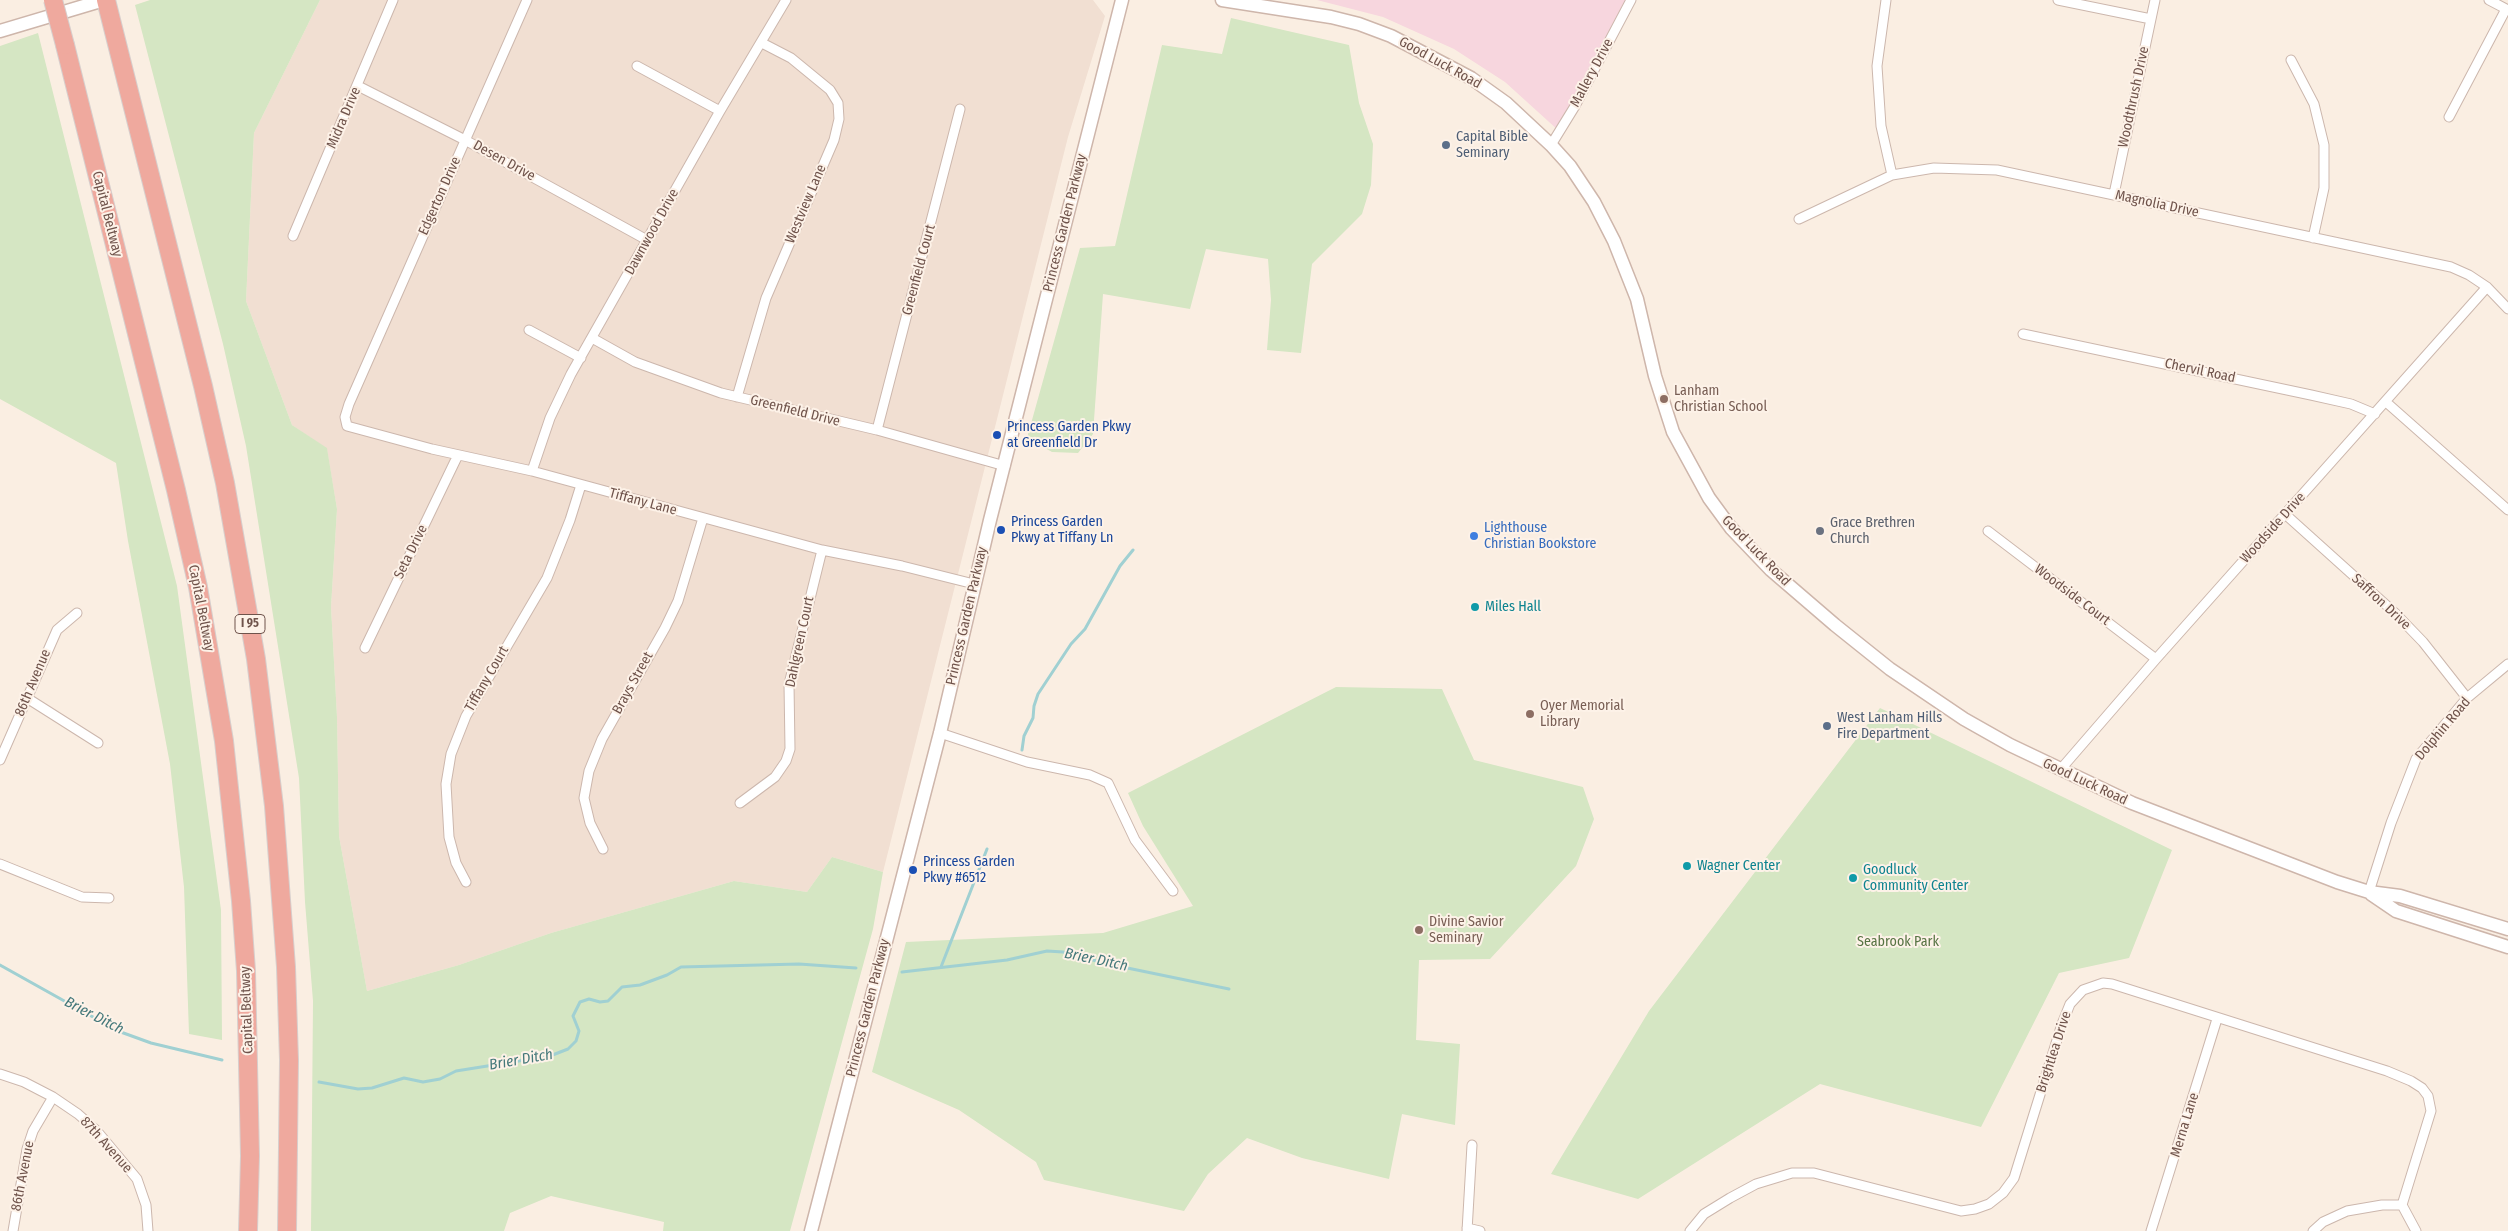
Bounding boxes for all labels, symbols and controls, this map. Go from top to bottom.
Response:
street label: Good Luck Road [1396,33,1484,93]
street label: Mallery Drive [1567,36,1617,110]
street label: Woodthrush Drive [2115,45,2153,149]
street label: Midra Drive [324,85,364,151]
place label: Capital Bible Seminary [1456,129,1528,162]
street label: Desen Drive [470,137,538,185]
marker: Capital Bible Seminary [1440,139,1452,151]
street label: Princess Garden Parkway [1040,152,1090,294]
street label: Edgerton Drive [415,154,465,238]
street label: Westview Lane [782,162,830,246]
street label: Capital Beltway [88,169,126,259]
street label: Dawnwood Drive [621,186,683,278]
street label: Magnolia Drive [2114,187,2200,221]
street label: Greenfield Court [899,223,939,317]
street label: Chervil Road [2163,355,2237,387]
place label: Lanham Christian School [1674,383,1767,416]
street label: Greenfield Drive [748,392,842,430]
marker: Lanham Christian School [1658,393,1670,405]
place label: Princess Garden Pkwy at Greenfield Dr [1007,419,1131,452]
marker: Princess Garden Pkwy at Greenfield Dr [991,429,1003,441]
street label: Tiffany Lane [607,485,679,519]
street label: Woodside Drive [2237,489,2309,567]
street label: Good Luck Road [1718,512,1794,590]
place label: Princess Garden Pkwy at Tiffany Ln [1011,514,1113,546]
place label: Grace Brethren Church [1830,515,1915,548]
place label: Lighthouse Christian Bookstore [1484,520,1596,552]
street label: Seta Drive [391,522,431,582]
marker: Princess Garden Pkwy at Tiffany Ln [995,524,1007,536]
marker: Grace Brethren Church [1814,525,1826,537]
marker: Lighthouse Christian Bookstore [1468,530,1480,542]
street label: Princess Garden Parkway [943,545,991,687]
street label: Woodside Court [2031,561,2113,629]
street label: Capital Beltway [184,563,218,653]
street label: Saffron Drive [2348,570,2414,634]
street label: Dahlgreen Court [782,595,818,689]
place label: Miles Hall [1485,599,1541,615]
marker: Miles Hall [1469,601,1481,613]
road number: I 95 [235,614,265,634]
street label: Tiffany Court [461,643,513,715]
street label: 86th Avenue [11,647,55,719]
street label: Brays Street [609,649,657,717]
street label: Dolphin Road [2412,694,2474,764]
place label: Oyer Memorial Library [1540,698,1624,730]
marker: Oyer Memorial Library [1524,708,1536,720]
place label: West Lanham Hills Fire Department [1837,710,1942,742]
marker: West Lanham Hills Fire Department [1821,720,1833,732]
street label: Good Luck Road [2040,755,2130,809]
place label: Princess Garden Pkwy #6512 [923,854,1015,886]
place label: Wagner Center [1697,858,1780,874]
marker: Wagner Center [1681,860,1693,872]
place label: Goodluck Community Center [1863,862,1968,894]
marker: Princess Garden Pkwy #6512 [907,864,919,876]
marker: Goodluck Community Center [1847,872,1859,884]
place label: Divine Savior Seminary [1429,914,1504,946]
marker: Divine Savior Seminary [1413,924,1425,936]
park label: Seabrook Park [1857,934,1939,950]
street label: Princess Garden Parkway [843,937,893,1079]
water label: Brier Ditch [1063,945,1129,975]
street label: Capital Beltway [237,966,257,1054]
water label: Brier Ditch [61,993,127,1039]
street label: Brightlea Drive [2033,1009,2075,1095]
water label: Brier Ditch [488,1046,554,1074]
street label: Merna Lane [2167,1091,2203,1159]
street label: 87th Avenue [76,1113,136,1177]
street label: 86th Avenue [8,1139,38,1213]

